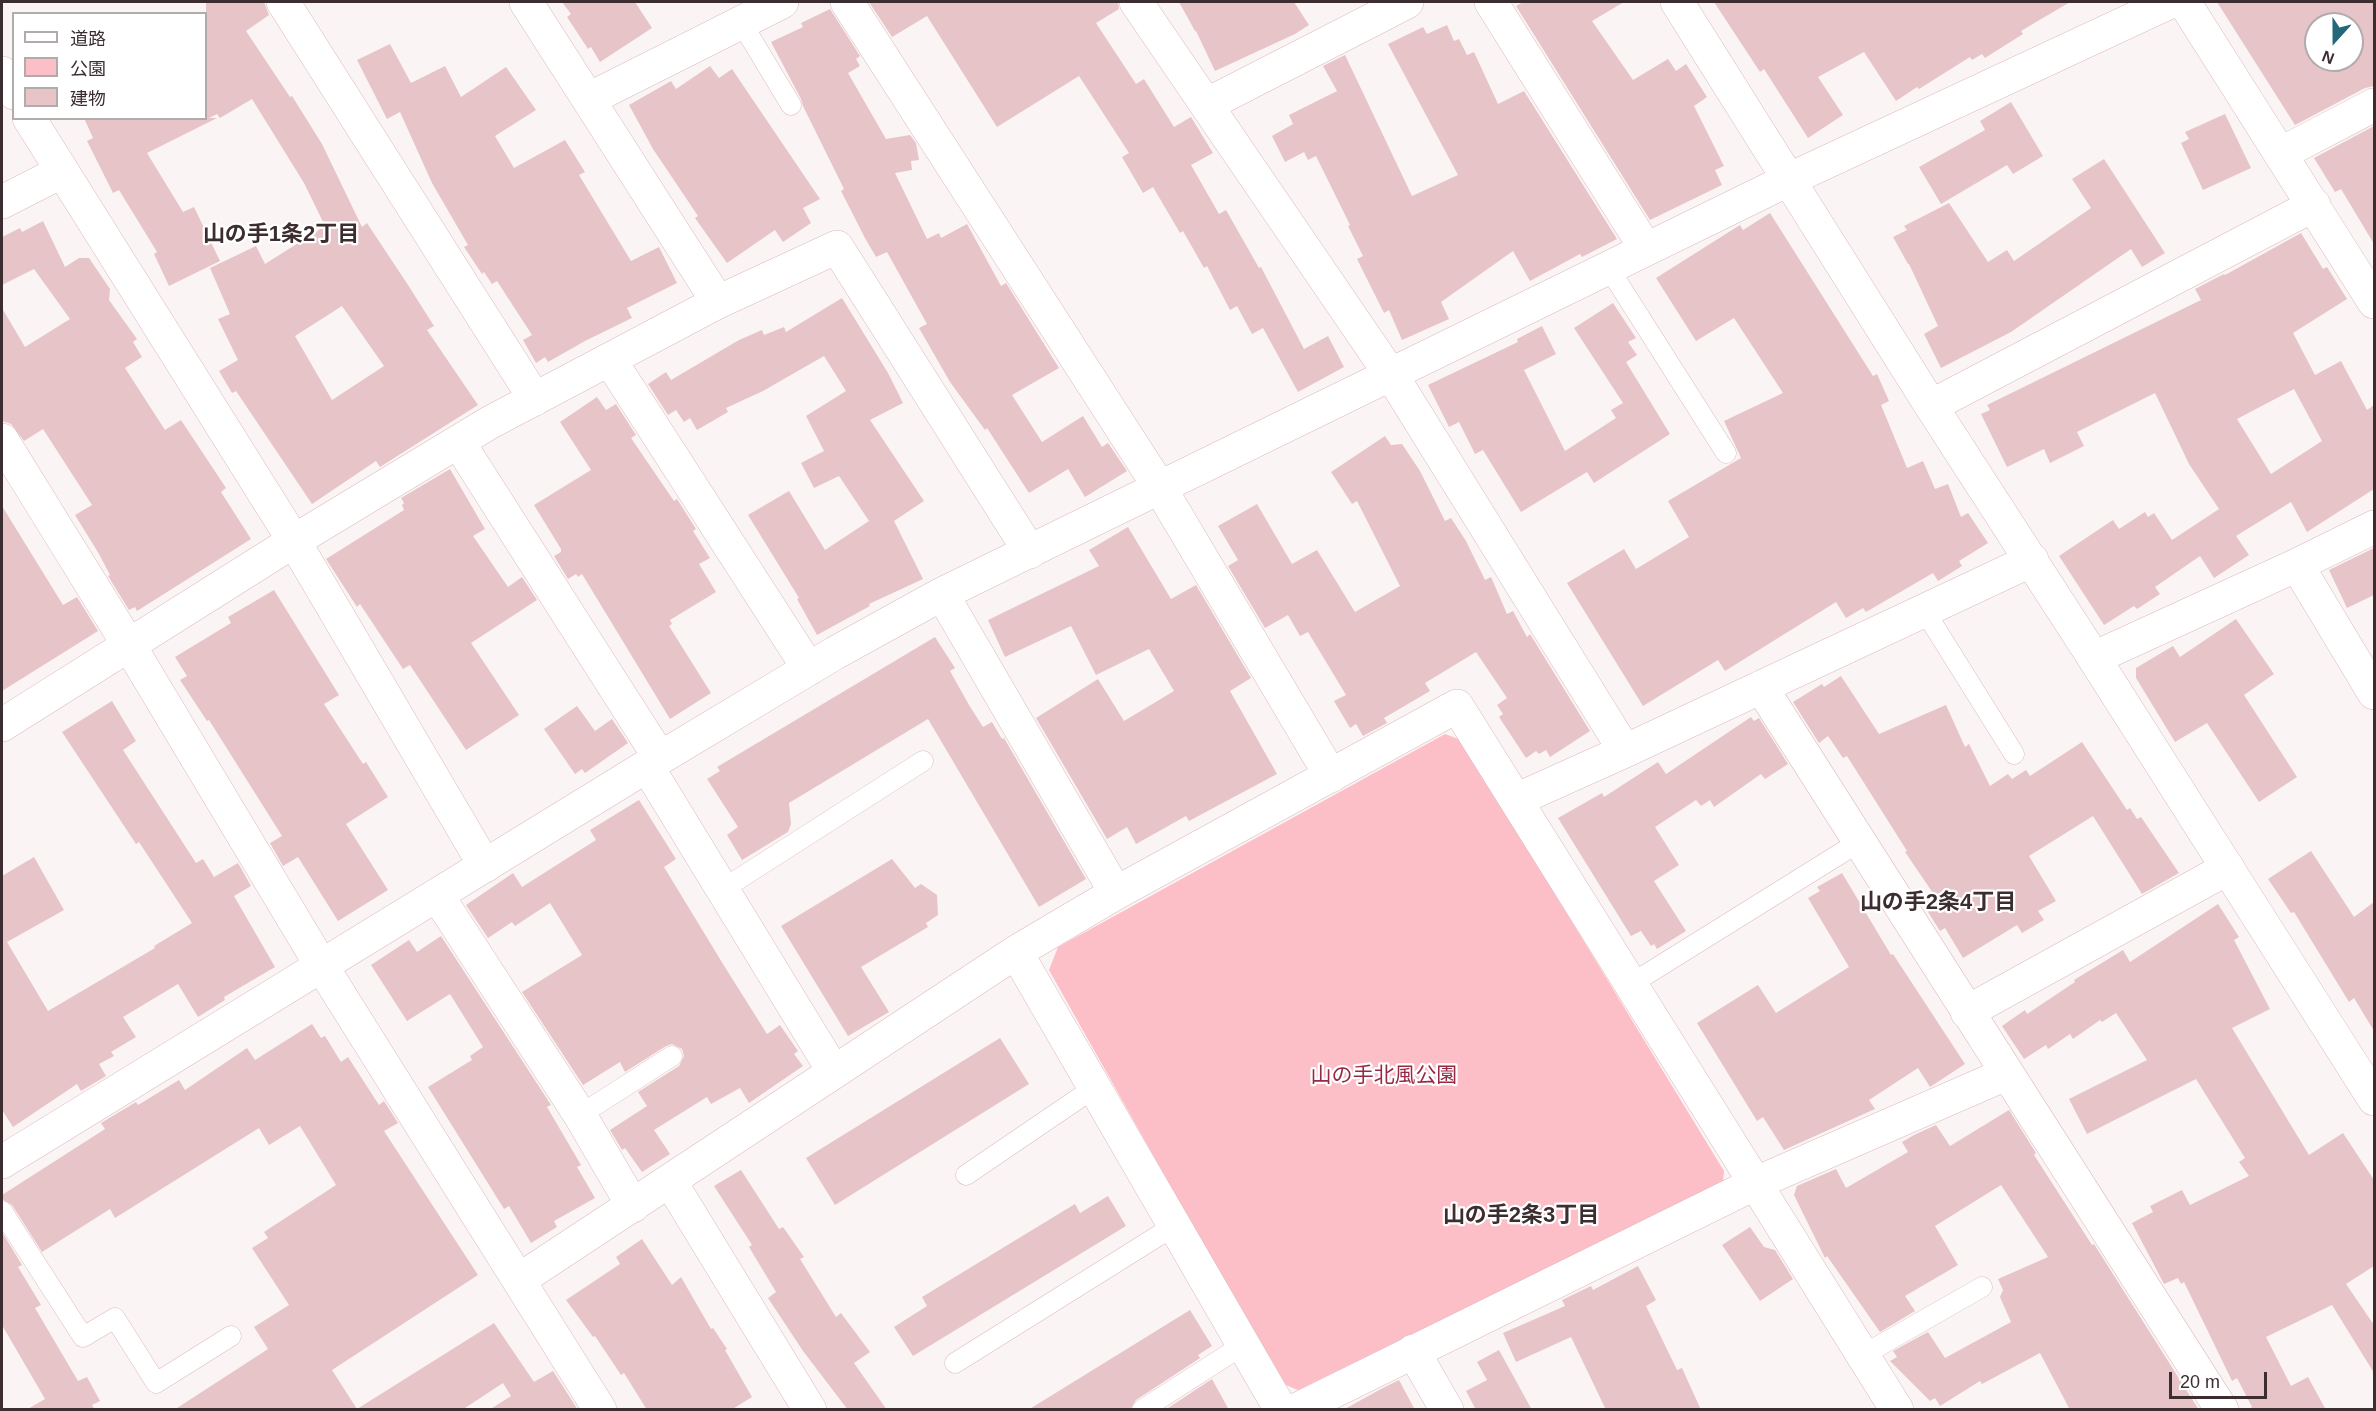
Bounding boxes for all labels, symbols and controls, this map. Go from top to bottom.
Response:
legend [12,12,207,120]
north arrow [2304,12,2364,72]
text: 道路 [70,29,106,49]
text: N [2320,47,2337,67]
text: 公園 [70,59,106,79]
text: 建物 [70,89,106,109]
district label: 山の手1条2丁目 [203,222,359,248]
district label: 山の手2条4丁目 [1860,890,2016,916]
park label: 山の手北風公園 [1311,1063,1457,1089]
district label: 山の手2条3丁目 [1443,1203,1599,1229]
scale bar [2172,1360,2270,1398]
text: 20 m [2180,1372,2220,1392]

